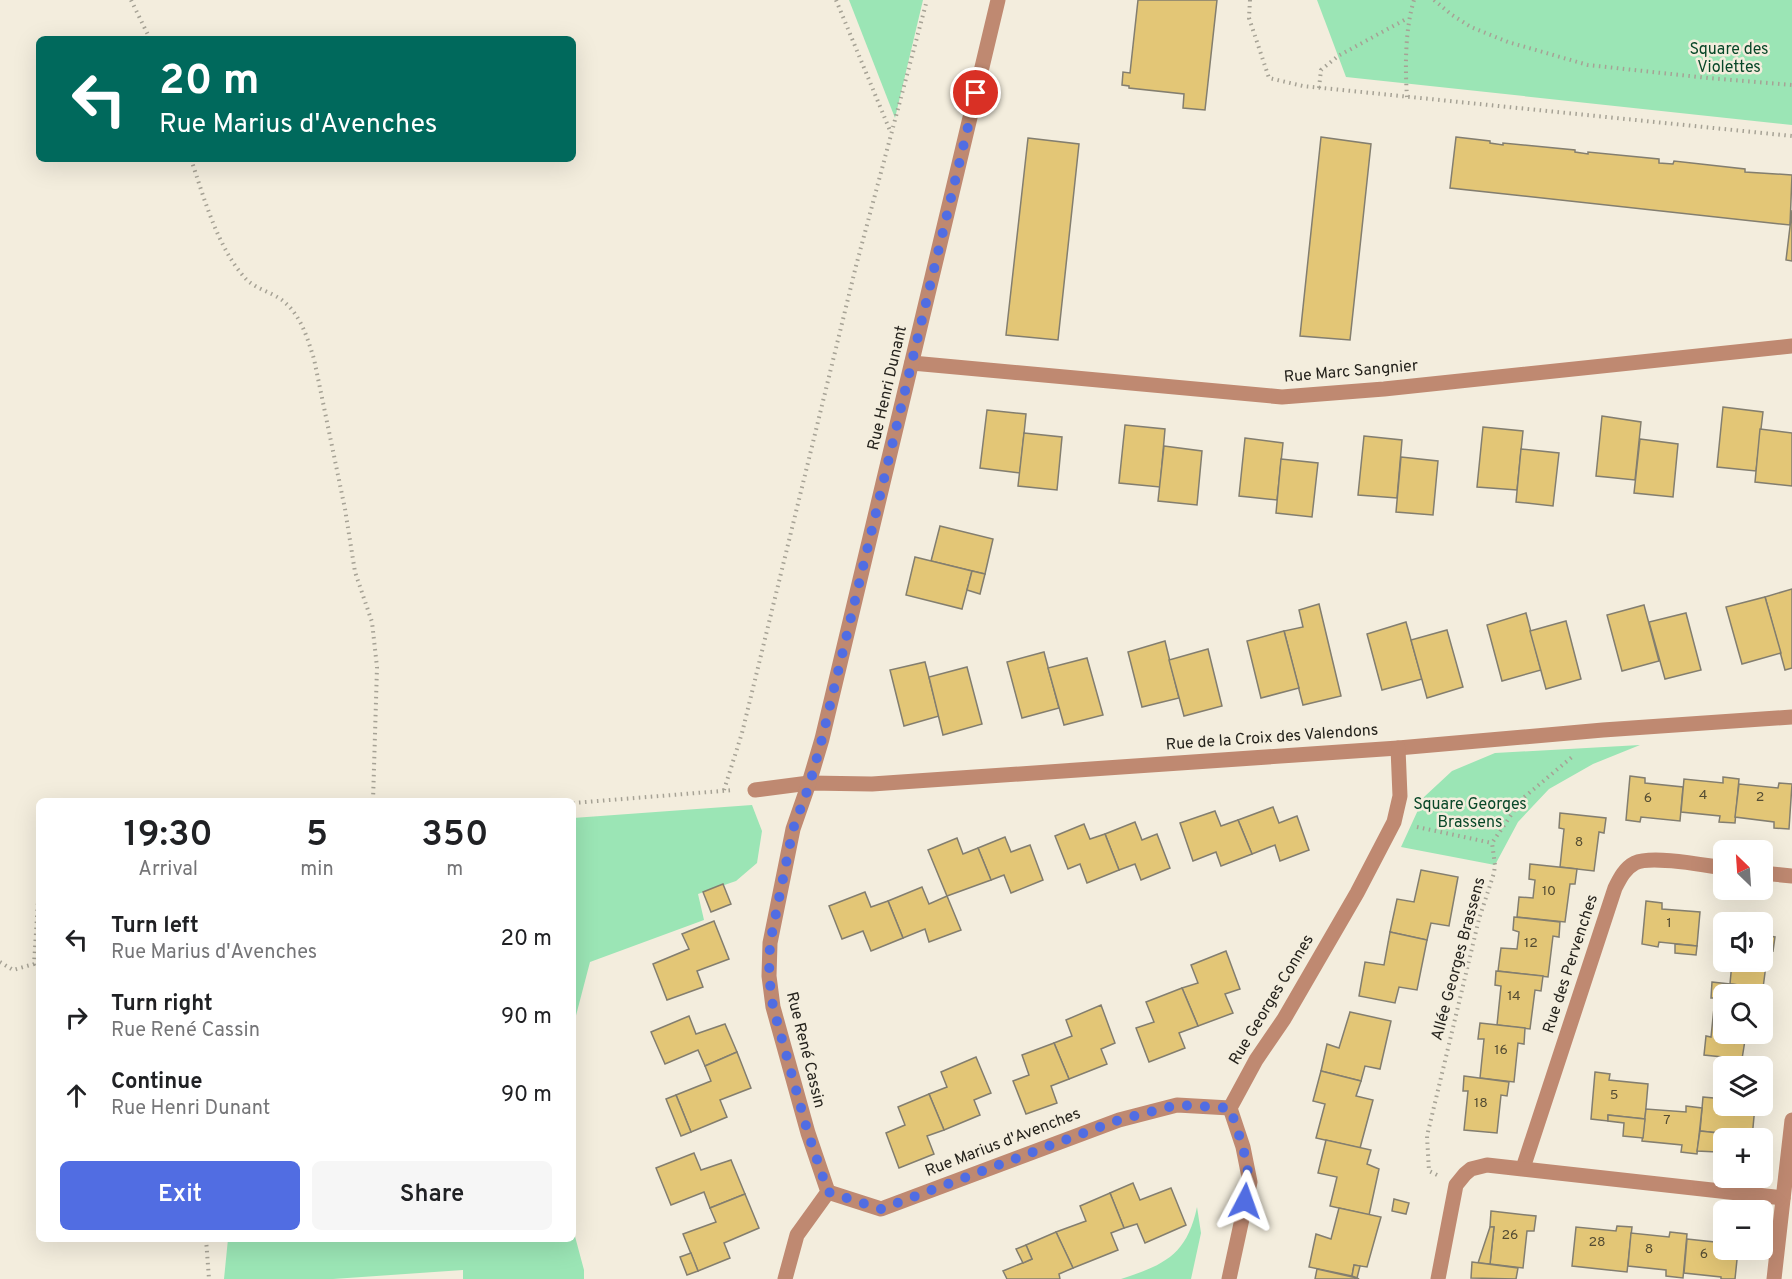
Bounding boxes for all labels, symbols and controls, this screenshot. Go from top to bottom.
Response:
park label: Square des Violettes [1689,40,1769,78]
text: 20 m [159,56,260,109]
icon: left [60,60,138,138]
pin [950,67,1001,118]
icon: arrive [959,76,992,109]
text: Rue Marius d'Avenches [159,108,437,142]
street label: Rue Henri Dunant [864,324,912,452]
street label: Rue Marc Sangnier [1283,356,1419,388]
street label: Rue de la Croix des Valendons [1165,721,1379,755]
house number: 4 [1699,787,1707,804]
house number: 2 [1756,789,1764,806]
house number: 6 [1644,790,1652,807]
park label: Square Georges Brassens [1413,795,1527,833]
text: 19:30 [124,813,213,859]
text: 5 [306,813,328,859]
text: 350 [421,813,488,859]
house number: 8 [1575,834,1583,851]
north arrow [1713,840,1773,900]
map controls [1713,840,1773,1260]
text: Arrival [138,857,198,883]
text: min [300,857,334,883]
text: m [446,857,463,883]
street label: Allée Georges Brassens [1428,875,1490,1043]
house number: 10 [1542,883,1556,900]
street label: Rue des Pervenches [1539,892,1603,1036]
button: sound [1713,912,1773,972]
text: Turn left [111,913,199,940]
house number: 1 [1666,915,1672,932]
icon: left [60,923,93,956]
text: 20 m [501,926,552,953]
street label: Rue Georges Connes [1225,931,1319,1069]
house number: 12 [1524,935,1538,952]
text: Rue Marius d'Avenches [111,940,317,966]
button: search [1713,984,1773,1044]
house number: 14 [1507,988,1521,1005]
street label: Rue René Cassin [781,990,829,1110]
text: Turn right [111,991,213,1018]
icon: right [60,1001,93,1034]
text: 90 m [501,1004,552,1031]
text: Rue René Cassin [111,1018,260,1044]
house number: 16 [1494,1042,1508,1059]
button: layers [1713,1056,1773,1116]
text: Continue [111,1069,202,1096]
icon: ahead [60,1079,93,1112]
text: 90 m [501,1082,552,1109]
house number: 5 [1610,1087,1618,1104]
house number: 18 [1474,1095,1488,1112]
text: Rue Henri Dunant [111,1096,270,1122]
street label: Rue Marius d'Avenches [922,1104,1084,1182]
house number: 7 [1663,1112,1671,1129]
button: + [1713,1128,1773,1188]
button: Exit [60,1161,300,1230]
button: Share [312,1161,552,1230]
position arrow [1213,1169,1277,1233]
button: − [1713,1200,1773,1260]
house number: 26 [1502,1227,1518,1244]
house number: 28 [1588,1234,1606,1251]
house number: 8 [1645,1241,1653,1258]
house number: 6 [1700,1246,1708,1263]

